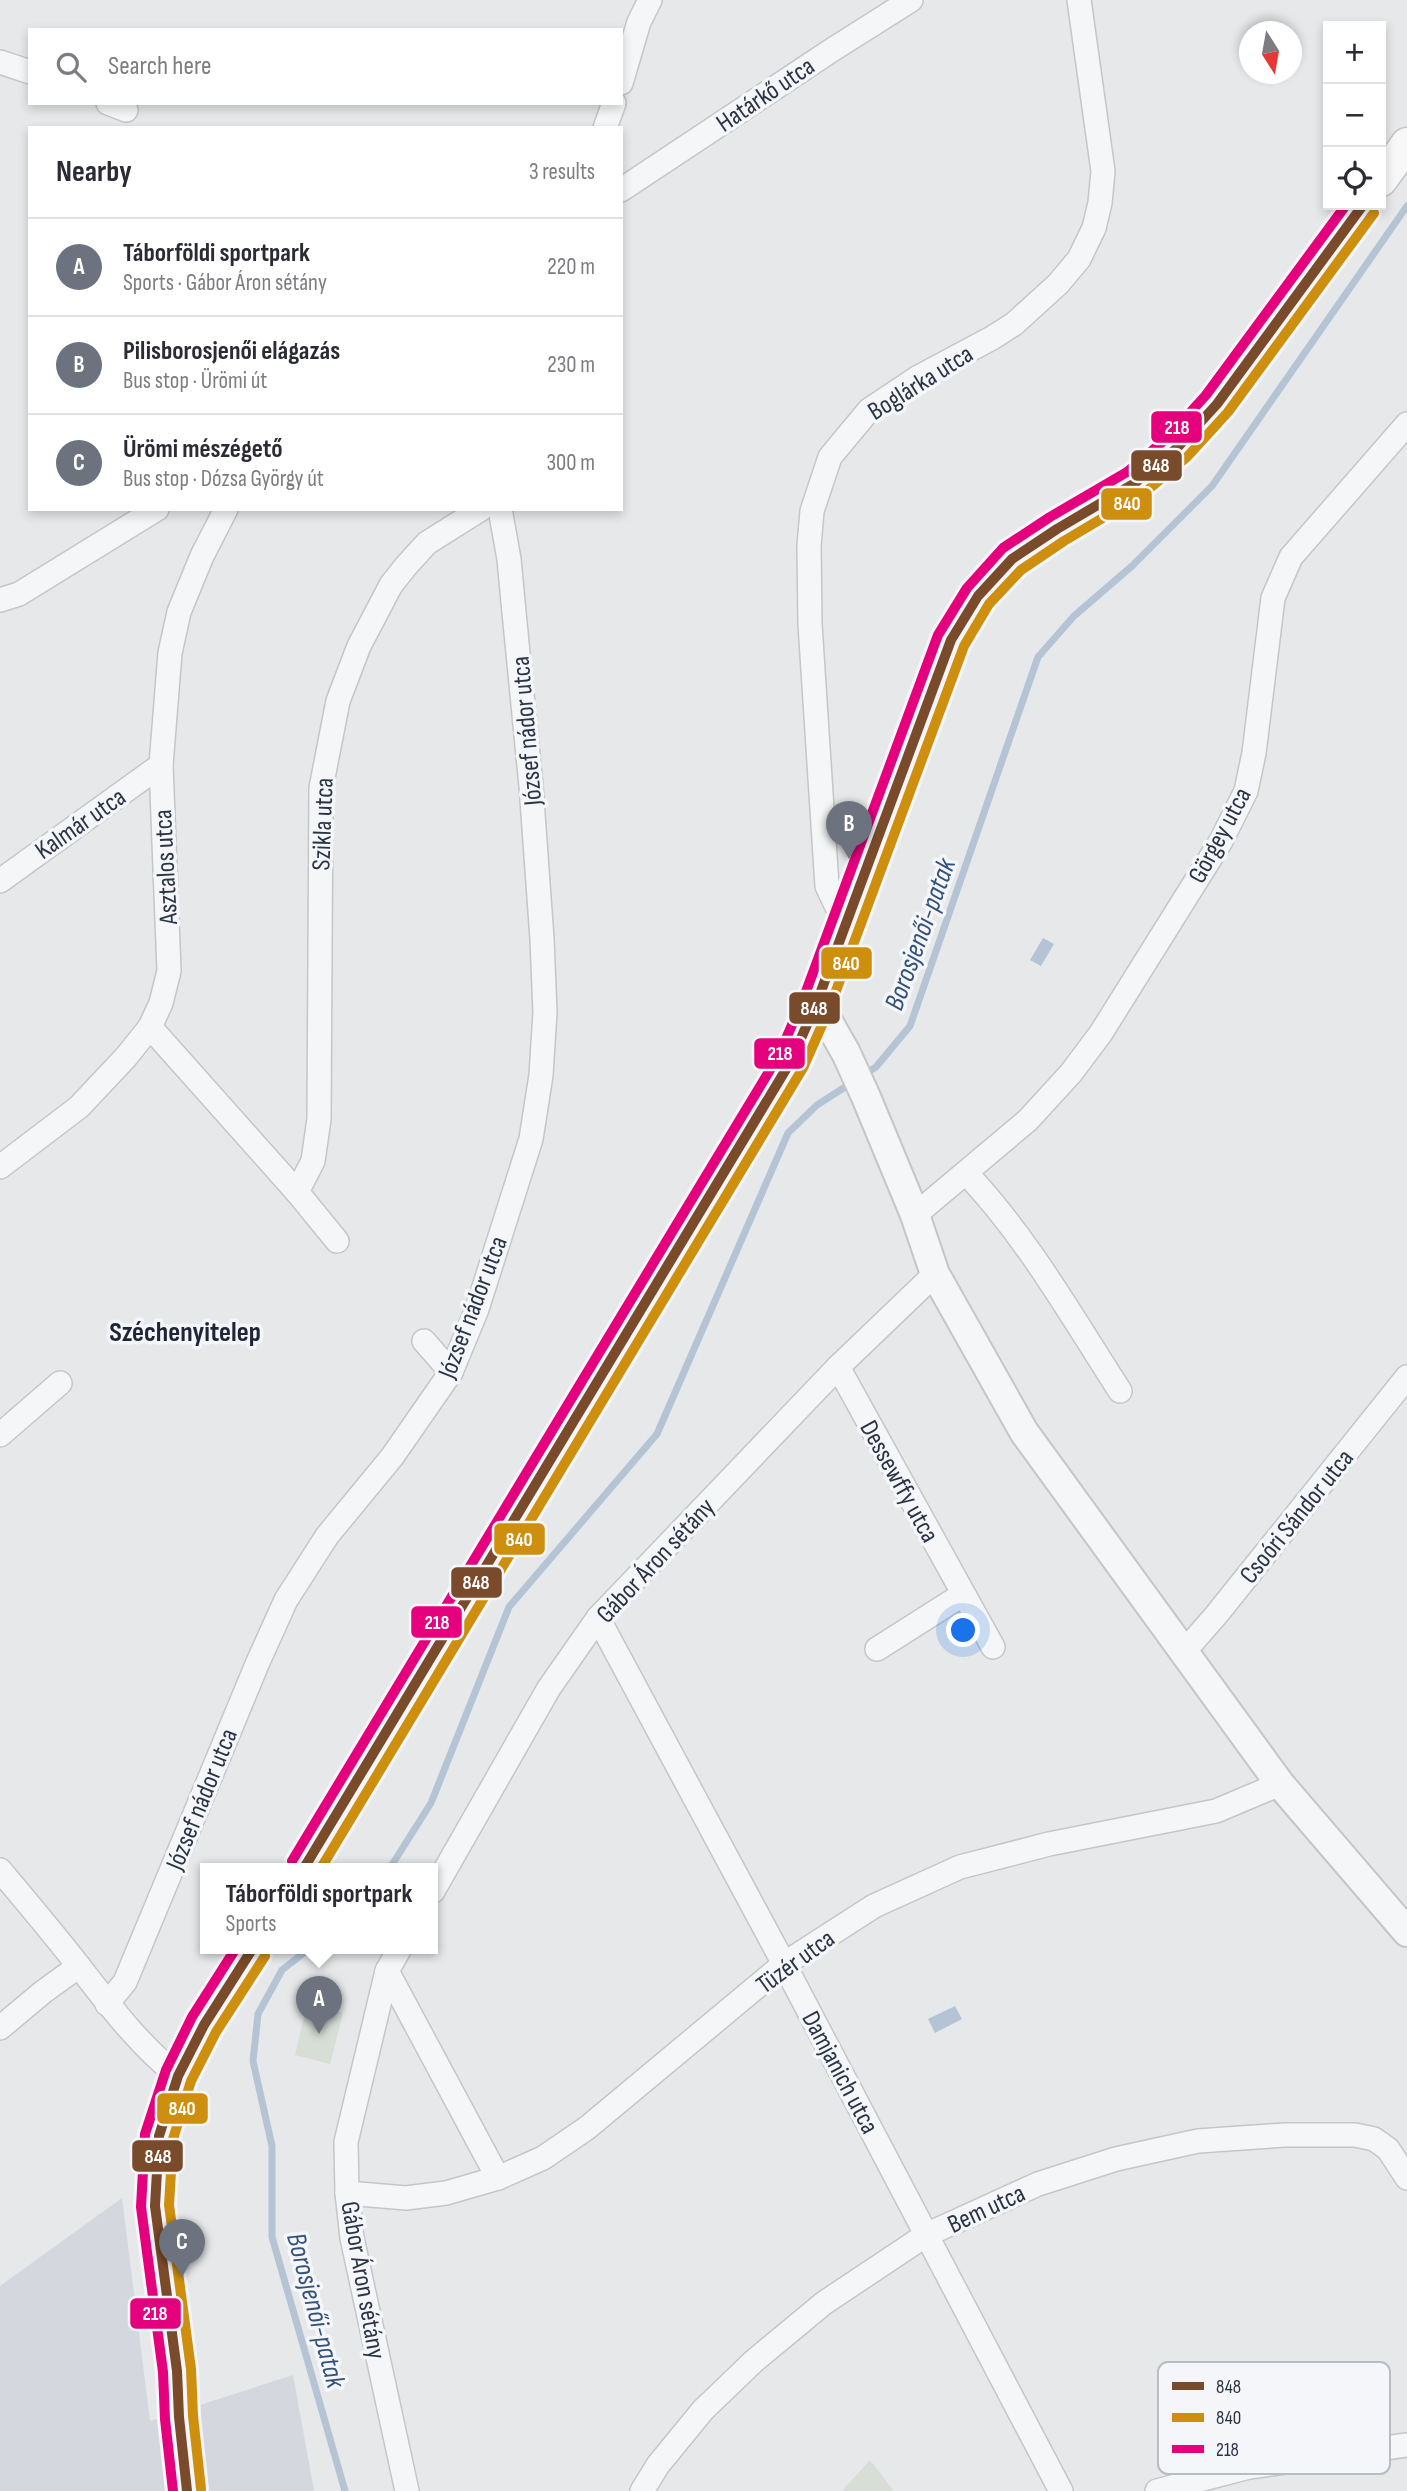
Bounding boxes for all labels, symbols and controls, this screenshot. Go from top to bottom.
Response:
north arrow [1239,21,1302,84]
map controls [1323,21,1386,210]
button: + [1323,21,1386,84]
search box [28,28,623,105]
icon: search [52,48,90,86]
text: Search here [108,51,211,82]
street label: Határkő utca [711,51,821,139]
button: − [1323,84,1386,147]
button: locate [1323,147,1386,210]
text: Nearby [56,154,132,190]
text: 3 results [529,158,595,186]
text: Táborföldi sportpark [123,238,310,269]
text: A [74,253,84,281]
text: 220 m [547,253,595,281]
text: Sports · Gábor Áron sétány [123,269,327,297]
text: Pilisborosjenői elágazás [123,336,340,367]
street label: Boglárka utca [863,339,979,428]
text: B [74,351,84,379]
text: 230 m [547,351,595,379]
text: Bus stop · Ürömi út [123,367,267,395]
line badge: 218 [1150,410,1203,444]
text: 218 [1165,417,1189,440]
text: Ürömi mészégető [123,434,283,465]
text: C [73,449,85,477]
text: 300 m [546,449,595,477]
line badge: 848 [1130,449,1183,482]
text: 848 [1142,455,1170,478]
text: Bus stop · Dózsa György út [123,465,324,493]
line badge: 840 [1100,487,1153,521]
text: 840 [1113,493,1141,516]
street label: József nádor utca [506,655,550,808]
street label: Szikla utca [306,777,341,871]
street label: Kalmár utca [30,782,132,867]
street label: Görgey utca [1182,783,1258,889]
pin: B [826,801,872,859]
street label: Asztalos utca [148,809,185,926]
water label: Borosjenői-patak [878,853,964,1015]
line badge: 840 [820,946,873,980]
text: 840 [832,953,860,976]
line badge: 848 [788,991,841,1025]
text: 848 [800,998,828,1021]
line badge: 218 [753,1037,806,1070]
text: 218 [768,1043,792,1066]
street label: József nádor utca [432,1232,515,1384]
district label: Széchenyitelep [109,1316,261,1349]
street label: Dessewffy utca [853,1415,945,1548]
street label: Csoóri Sándor utca [1234,1443,1361,1590]
street label: Gábor Áron sétány [590,1492,722,1630]
line badge: 840 [493,1522,546,1556]
text: 840 [505,1529,533,1552]
line badge: 848 [450,1566,503,1599]
text: 848 [462,1572,490,1595]
line badge: 218 [410,1605,463,1639]
text: 218 [425,1612,449,1635]
your location [946,1613,980,1647]
street label: József nádor utca [160,1724,245,1876]
popup [200,1863,438,1954]
text: Táborföldi sportpark [226,1879,412,1910]
text: Sports [226,1910,276,1938]
street label: Tüzér utca [751,1923,841,2001]
pin: A [296,1976,342,2034]
street label: Damjanich utca [794,2006,885,2139]
line badge: 840 [156,2092,209,2125]
text: 840 [168,2098,196,2121]
line badge: 848 [131,2139,184,2173]
text: 848 [144,2146,172,2169]
street label: Bem utca [943,2178,1030,2241]
street label: Gábor Áron sétány [333,2199,392,2361]
pin: C [159,2219,205,2277]
water label: Borosjenői-patak [279,2229,352,2393]
line badge: 218 [129,2297,182,2330]
text: 218 [143,2303,167,2326]
legend [1158,2362,1390,2474]
text: 848 [1216,2376,1241,2399]
text: 840 [1216,2407,1241,2430]
text: 218 [1216,2439,1239,2462]

